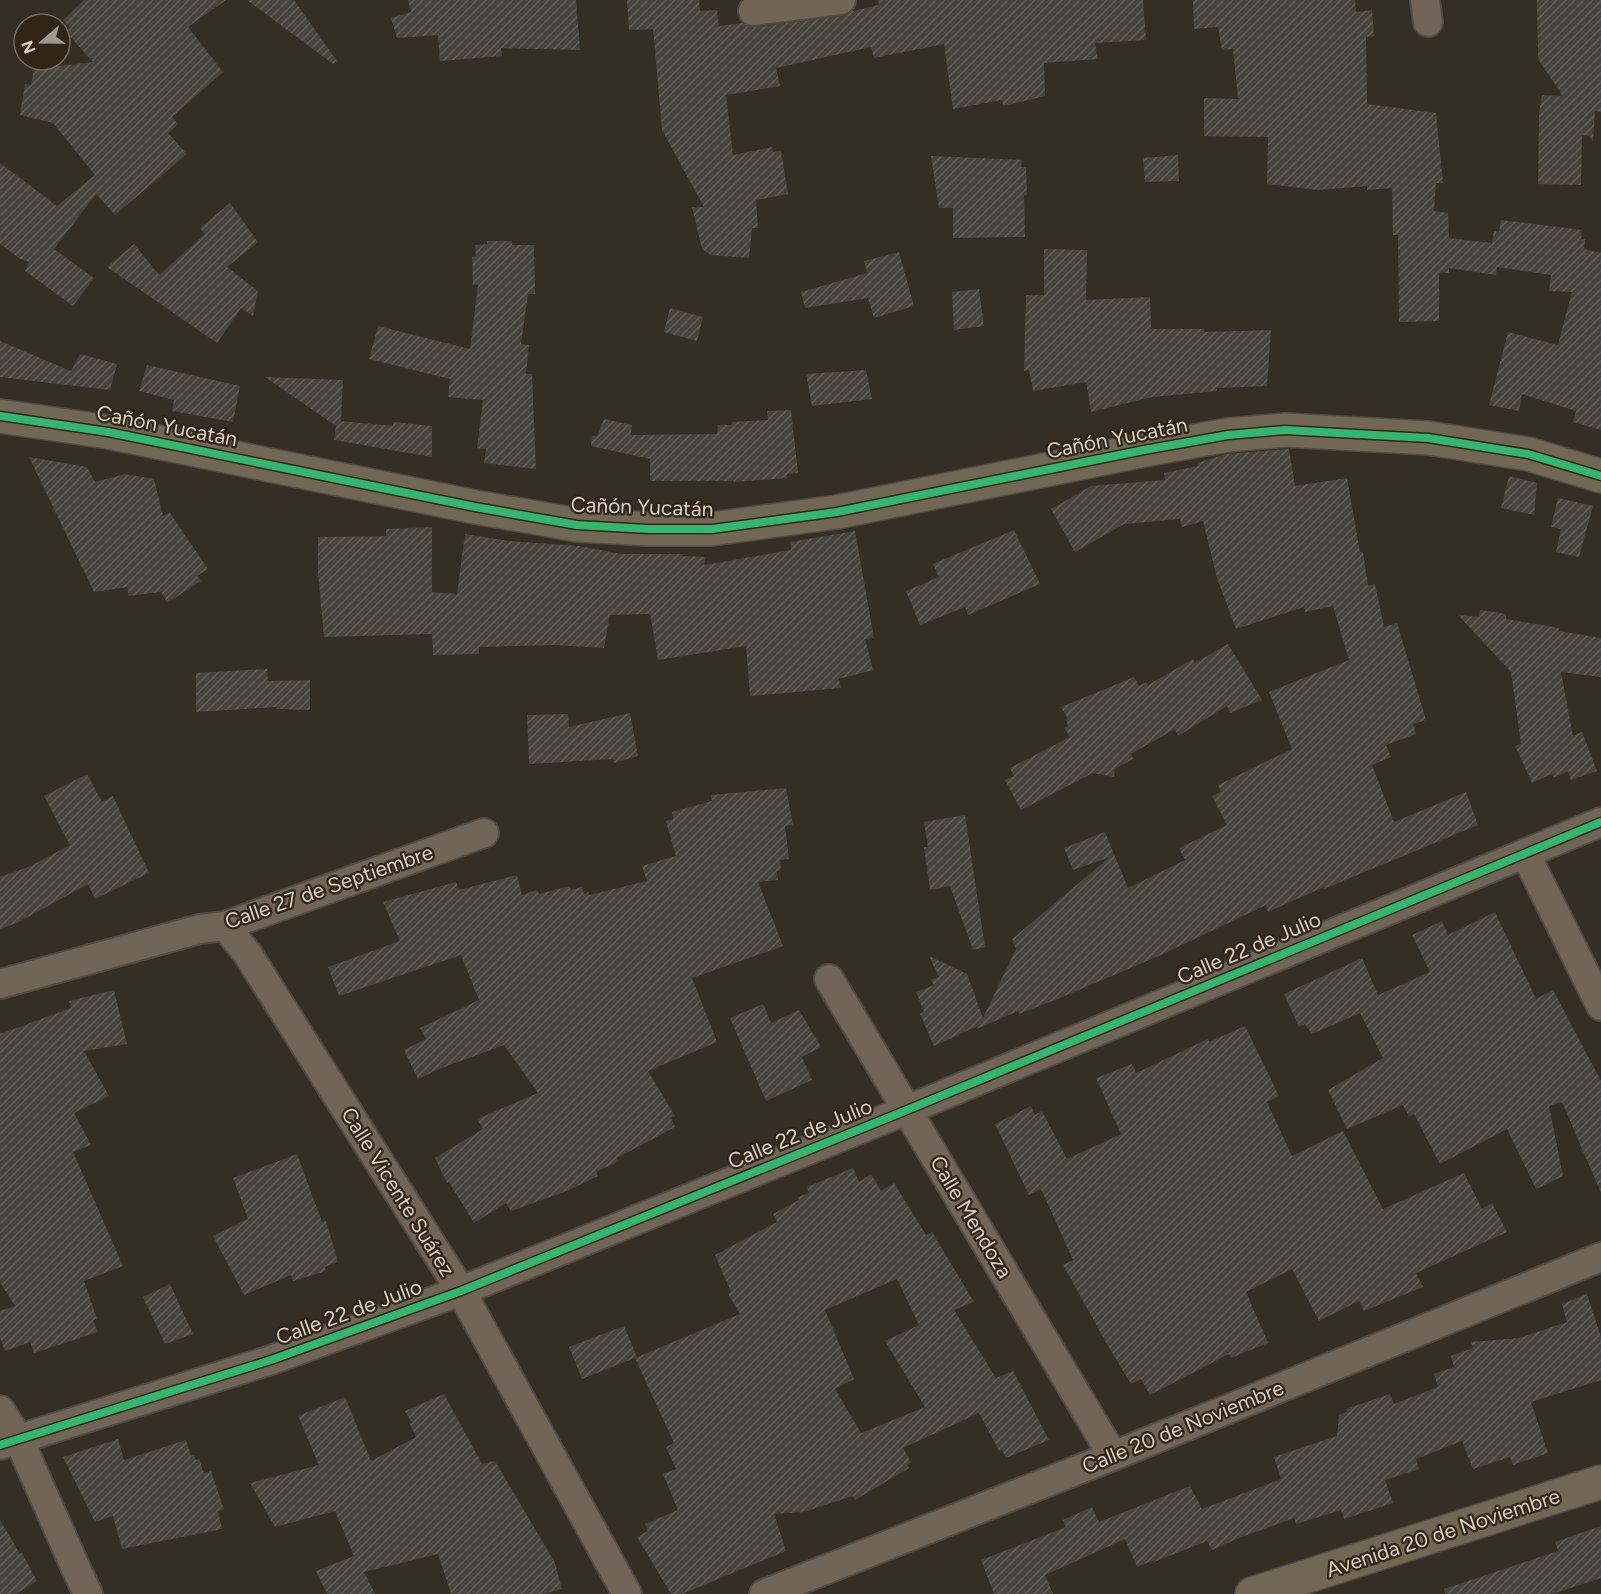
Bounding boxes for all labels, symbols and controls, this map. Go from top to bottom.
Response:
north arrow [12,12,72,72]
text: N [17,38,39,56]
street label: Cañón Yucatán [95,400,240,451]
street label: Cañón Yucatán [1044,412,1189,463]
street label: Cañón Yucatán [570,492,714,521]
street label: Calle 27 de Septiembre [221,839,436,934]
street label: Calle 22 de Julio [1173,906,1324,989]
street label: Calle 22 de Julio [724,1093,876,1174]
street label: Calle Vicente Suárez [336,1103,461,1281]
street label: Calle Mendoza [925,1151,1018,1282]
street label: Calle 22 de Julio [272,1274,425,1350]
street label: Calle 20 de Noviembre [1078,1375,1287,1478]
street label: Avenida 20 de Noviembre [1323,1483,1563,1582]

